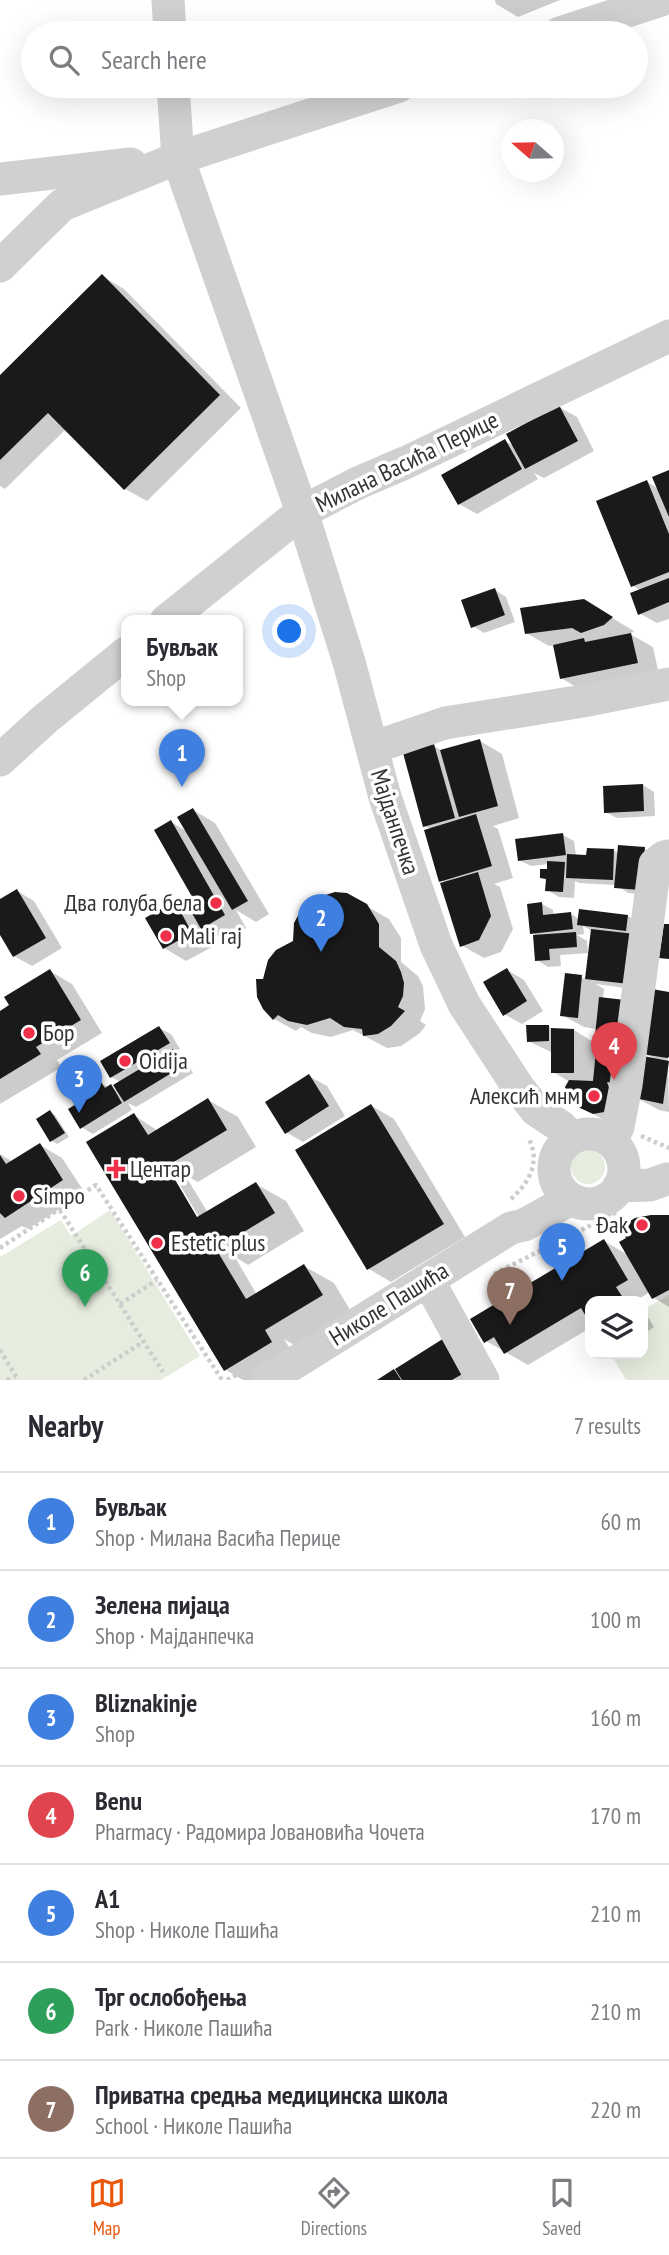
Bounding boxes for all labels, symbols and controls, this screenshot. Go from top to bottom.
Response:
search box [21,21,648,98]
icon: search [45,41,83,79]
text: Search here [101,43,207,76]
north arrow [501,119,564,182]
street label: Милана Васића Перице [310,404,503,519]
your location [272,614,306,648]
popup [121,615,243,706]
text: Бувљак [146,630,218,663]
text: Shop [146,663,186,692]
pin: 1 [159,729,205,787]
street label: Мајданпечка [364,765,427,879]
place label: Два голуба бела [64,887,202,918]
pin: 2 [298,894,344,952]
marker: Два голуба бела [208,895,224,911]
place label: Mali raj [180,920,242,951]
marker: Mali raj [158,928,174,944]
place label: Бор [43,1017,75,1048]
pin: 4 [591,1022,637,1080]
marker: Бор [21,1025,37,1041]
place label: Oidija [139,1045,188,1076]
marker: Oidija [117,1053,133,1069]
pin: 3 [56,1055,102,1113]
place label: Алексић мнм [470,1080,580,1111]
marker: Алексић мнм [586,1088,602,1104]
place label: Центар [130,1153,191,1184]
marker: Центар [108,1161,124,1177]
place label: Simpo [33,1180,85,1211]
marker: Simpo [11,1188,27,1204]
place label: Đak [595,1209,629,1240]
marker: Đak [634,1217,650,1233]
pin: 5 [539,1223,585,1281]
place label: Estetic plus [171,1227,265,1258]
marker: Estetic plus [149,1235,165,1251]
pin: 6 [62,1249,108,1307]
street label: Николе Пашића [323,1255,454,1352]
pin: 7 [487,1267,533,1325]
map controls [585,1296,648,1359]
button: layers [585,1296,648,1359]
text: Nearby [28,1406,103,1445]
text: 7 results [574,1411,641,1440]
text: Бувљак [95,1490,167,1523]
text: 1 [46,1507,57,1536]
text: 60 m [600,1507,641,1536]
text: Shop · Милана Васића Перице [95,1523,341,1552]
text: Зелена пијаца [95,1588,230,1621]
text: 2 [46,1605,57,1634]
text: 100 m [590,1605,641,1634]
text: Shop · Мајданпечка [95,1621,254,1650]
text: Bliznakinje [95,1686,197,1719]
text: 3 [46,1703,57,1732]
text: 160 m [590,1703,641,1732]
text: Shop [95,1719,135,1748]
text: Benu [95,1784,142,1817]
text: 4 [46,1801,57,1830]
text: 170 m [590,1801,641,1830]
text: Pharmacy · Радомира Јовановића Чочета [95,1817,425,1846]
text: A1 [95,1882,120,1915]
text: 5 [46,1899,57,1928]
text: 210 m [590,1899,641,1928]
text: Shop · Николе Пашића [95,1915,279,1944]
text: Трг ослобођења [95,1980,247,2013]
text: 6 [46,1997,57,2026]
text: 210 m [590,1997,641,2026]
text: Park · Николе Пашића [95,2013,273,2042]
text: Приватна средња медицинска школа [95,2078,448,2111]
text: 7 [46,2095,57,2124]
text: 220 m [590,2095,641,2124]
text: School · Николе Пашића [95,2111,292,2140]
tab: Map [88,2174,126,2240]
tab: Directions [301,2174,367,2240]
tab: Saved [542,2174,581,2240]

